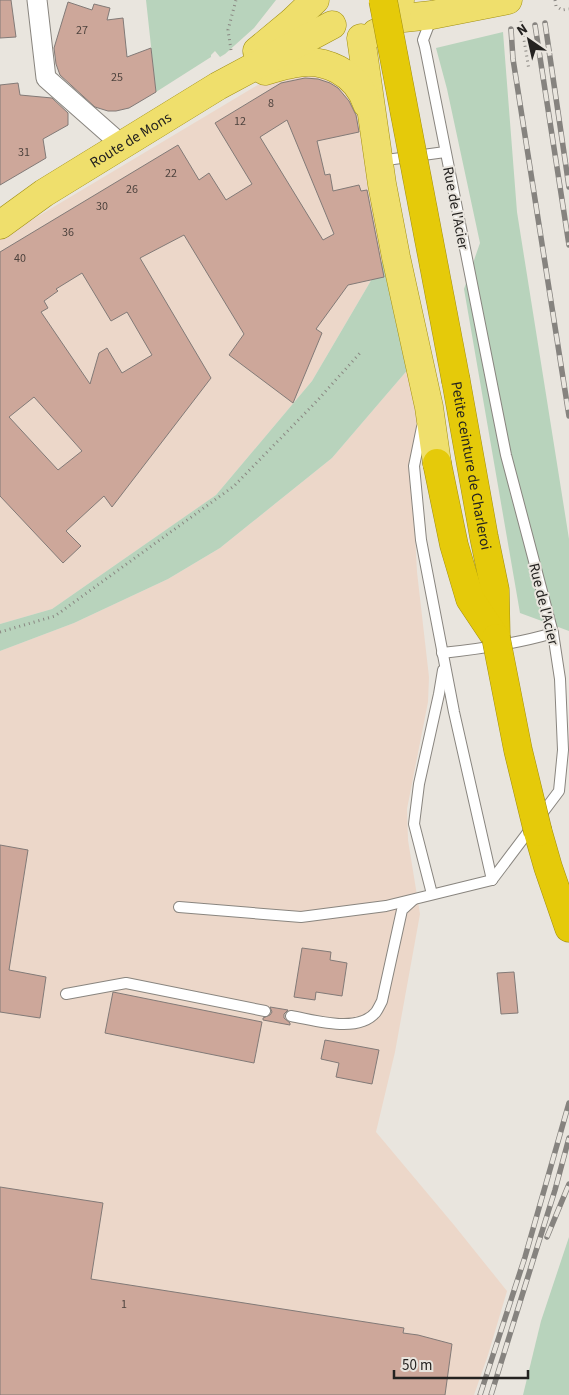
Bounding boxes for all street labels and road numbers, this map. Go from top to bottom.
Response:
street label: Route de Mons [86,107,176,173]
street label: Rue de l'Acier [437,165,474,252]
street label: Petite ceinture de Charleroi [445,380,496,552]
street label: Rue de l'Acier [523,561,564,648]

